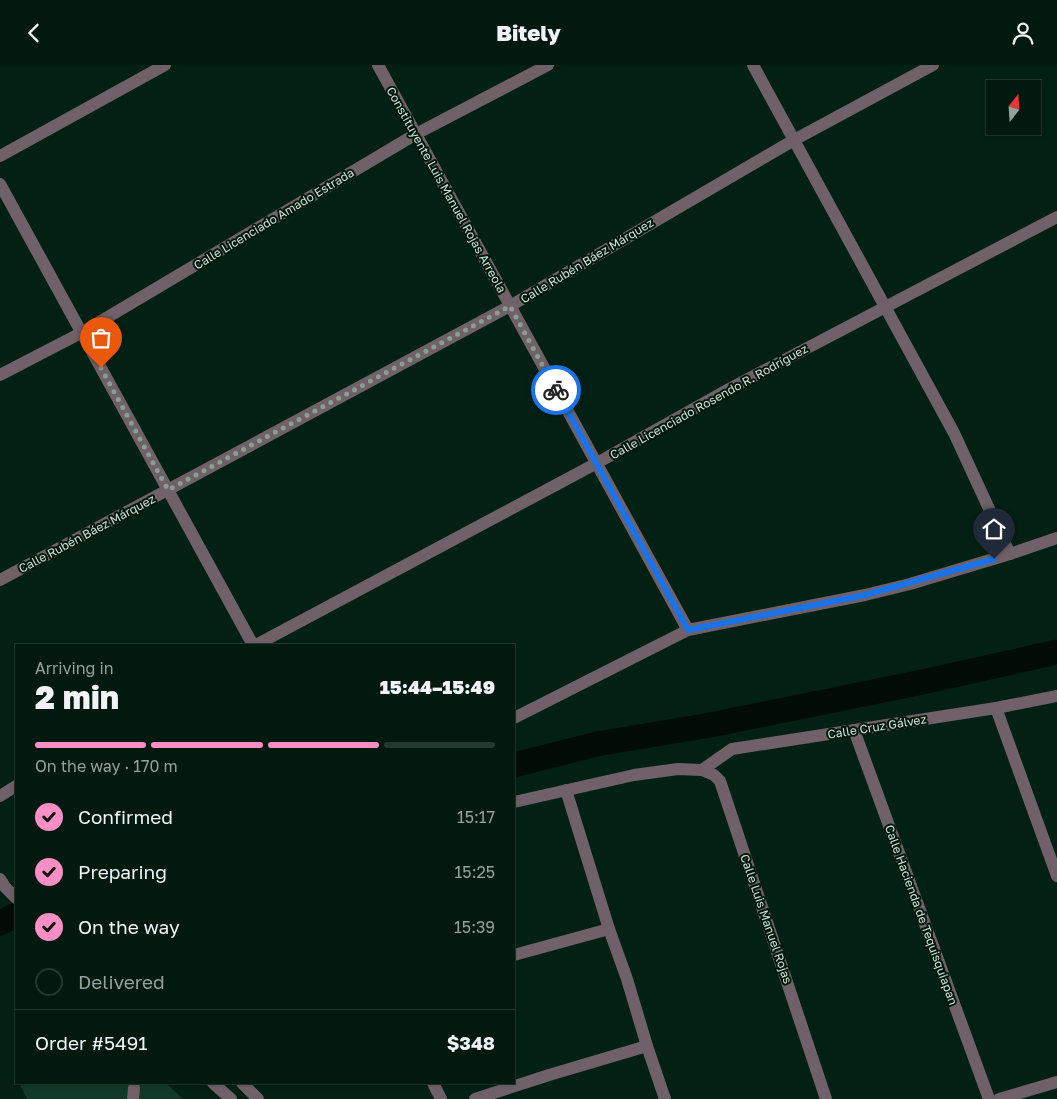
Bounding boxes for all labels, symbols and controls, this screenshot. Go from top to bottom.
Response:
icon: back [20,19,48,47]
text: Bitely [496,19,561,46]
icon: person [1009,19,1037,47]
north arrow [986,80,1041,135]
map controls [986,80,1041,135]
street label: Constituyente Luis Manuel Rojas Arreola [383,84,510,295]
street label: Calle Licenciado Amado Estrada [191,165,357,273]
street label: Calle Rubén Báez Márquez [517,215,656,306]
pin [80,317,122,368]
icon: bag [87,324,115,352]
street label: Calle Licenciado Rosendo R. Rodríguez [607,341,810,462]
courier [531,365,581,415]
icon: bike [542,376,570,404]
street label: Calle Rubén Báez Márquez [16,491,158,576]
pin [973,508,1015,559]
icon: home [980,515,1008,543]
text: Arriving in [35,658,114,678]
text: 15:44–15:49 [380,675,495,698]
text: 2 min [35,678,119,716]
street label: Calle Cruz Gálvez [826,711,928,742]
text: On the way · 170 m [35,756,178,776]
icon: check [35,803,63,831]
text: Confirmed [78,805,173,828]
text: 15:17 [457,807,495,827]
street label: Calle Hacienda de Tequisquiapan [882,823,961,1007]
street label: Calle Luis Manuel Rojas [737,852,796,986]
icon: check [35,858,63,886]
text: Preparing [78,860,167,883]
text: 15:25 [455,862,495,882]
icon: check [35,913,63,941]
text: On the way [78,915,180,938]
text: 15:39 [454,917,495,937]
text: Delivered [78,970,165,993]
text: Order #5491 [35,1031,147,1054]
text: $348 [447,1031,495,1054]

